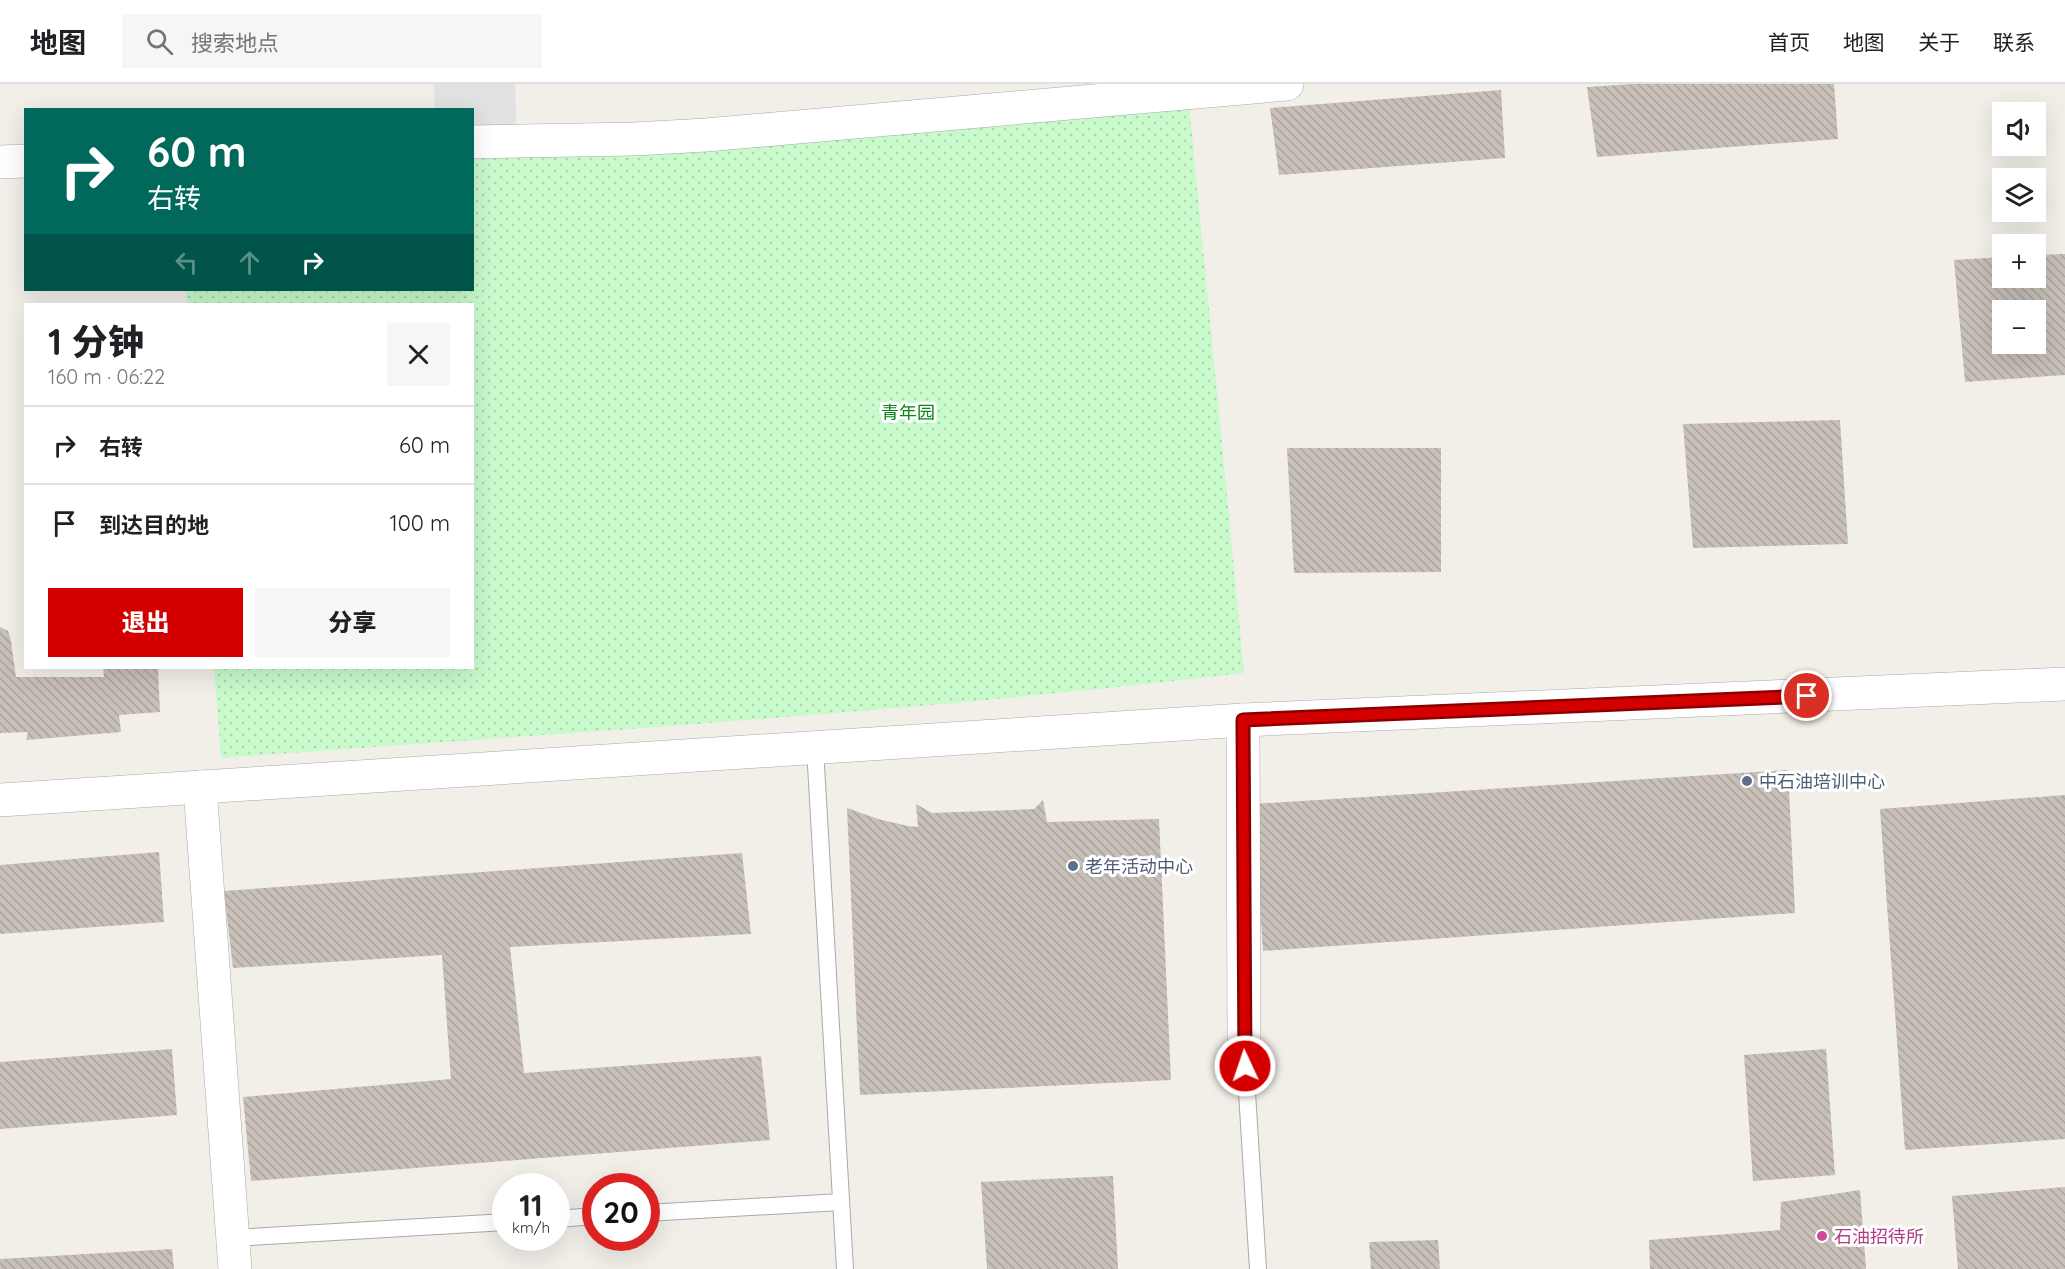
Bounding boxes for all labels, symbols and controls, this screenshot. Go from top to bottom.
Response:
search box [122,14,542,68]
text: 地图 [30,25,86,60]
icon: search [143,25,176,58]
text: 搜索地点 [191,29,279,57]
text: 首页 [1768,29,1810,55]
text: 地图 [1843,29,1885,55]
text: 关于 [1918,29,1960,55]
text: 联系 [1993,29,2035,55]
map controls [1992,102,2046,354]
button: sound [1992,102,2046,156]
text: 60 m [147,125,247,178]
icon: right [48,132,126,210]
button: layers [1992,168,2046,222]
text: 右转 [147,181,201,215]
button: + [1992,234,2046,288]
icon: left [170,246,203,279]
icon: ahead [233,246,266,279]
icon: right [296,246,329,279]
button: − [1992,300,2046,354]
text: 1 分钟 [48,319,144,364]
button: close [387,323,450,386]
text: 160 m · 06:22 [48,364,165,389]
park label: 青年园 [881,401,935,424]
icon: right [48,429,81,462]
text: 60 m [399,431,450,459]
text: 右转 [99,433,143,461]
icon: arrive [48,507,81,540]
text: 100 m [390,509,450,537]
text: 到达目的地 [99,511,209,539]
button: 退出 [48,588,243,657]
button: 分享 [255,588,450,657]
pin [1781,670,1832,721]
icon: arrive [1790,679,1823,712]
place label: 中石油培训中心 [1759,770,1885,793]
marker: 中石油培训中心 [1740,774,1754,788]
place label: 老年活动中心 [1085,855,1193,878]
marker: 老年活动中心 [1066,859,1080,873]
position arrow [1213,1034,1277,1098]
speed limit sign: 20 [582,1173,660,1251]
text: 11 [519,1186,543,1224]
text: km/h [512,1218,550,1237]
place label: 石油招待所 [1834,1225,1924,1248]
marker: 石油招待所 [1815,1229,1829,1243]

